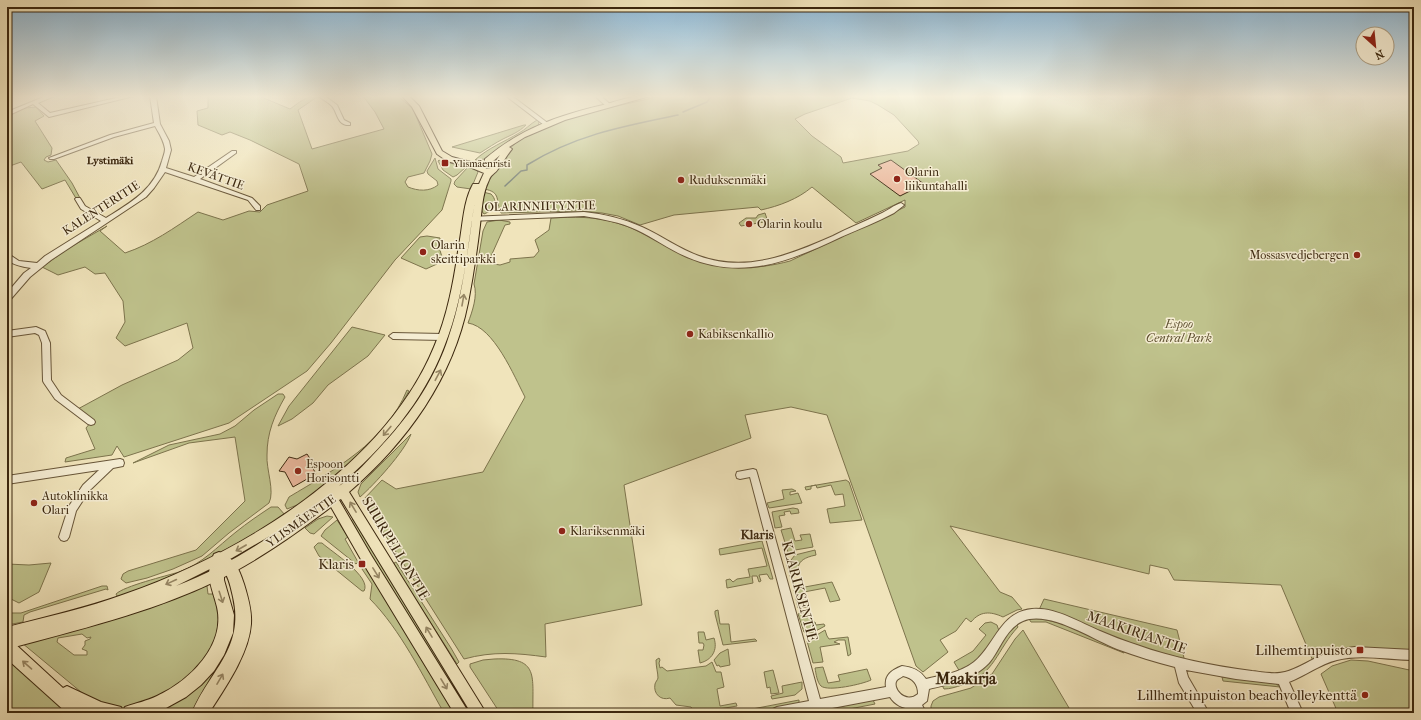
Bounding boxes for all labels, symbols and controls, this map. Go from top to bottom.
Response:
north arrow [1355,26,1395,66]
text: N [1372,47,1386,62]
district label: Lystimäki [87,154,134,167]
street label: KEVÄTTIE [186,158,247,193]
marker: Ylismäenristi [440,158,450,168]
place label: Ylismäenristi [452,158,510,170]
place label: Olarin liikuntahalli [904,165,968,193]
place label: Ruduksenmäki [689,173,767,187]
marker: Olarin liikuntahalli [892,174,902,184]
marker: Ruduksenmäki [676,175,686,185]
street label: KALENTERITIE [60,178,142,238]
street label: OLARINNIITYNTIE [484,198,596,214]
place label: Olarin koulu [757,217,823,231]
marker: Olarin koulu [744,219,754,229]
place label: Olarin skeittiparkki [431,238,496,266]
marker: Olarin skeittiparkki [418,247,428,257]
place label: Mossasvedjebergen [1249,248,1349,262]
marker: Mossasvedjebergen [1352,250,1362,260]
one-way arrow [459,294,467,307]
park label: Espoo Central Park [1146,317,1212,345]
place label: Kabiksenkallio [698,327,774,341]
marker: Kabiksenkallio [685,329,695,339]
one-way arrow [435,369,442,381]
one-way arrow [382,426,391,437]
place label: Espoon Horisontti [306,457,360,485]
marker: Espoon Horisontti [293,466,303,476]
place label: Autoklinikka Olari [41,489,109,517]
street label: YLISMÄENTIE [262,491,338,551]
street label: SUURPELLONTIE [358,493,433,603]
marker: Autoklinikka Olari [29,498,39,508]
one-way arrow [348,501,356,513]
place label: Klariksenmäki [570,524,645,538]
marker: Klariksenmäki [557,526,567,536]
district label: Klaris [740,527,774,542]
street label: KLARIKSENTIE [778,539,821,644]
one-way arrow [235,544,247,552]
place label: Klaris [318,556,354,573]
marker: Klaris [357,559,367,569]
one-way arrow [372,567,380,578]
one-way arrow [165,579,177,586]
one-way arrow [218,590,225,603]
street label: MAAKIRJANTIE [1085,607,1190,658]
one-way arrow [424,626,432,638]
place label: Lilhemtinpuisto [1255,642,1352,659]
marker: Lilhemtinpuisto [1355,645,1365,655]
one-way arrow [21,660,32,669]
district label: Maakirja [935,669,997,688]
one-way arrow [216,673,224,685]
one-way arrow [440,678,448,690]
place label: Lillhemtinpuiston beachvolleykenttä [1137,687,1358,704]
marker: Lillhemtinpuiston beachvolleykenttä [1360,690,1370,700]

